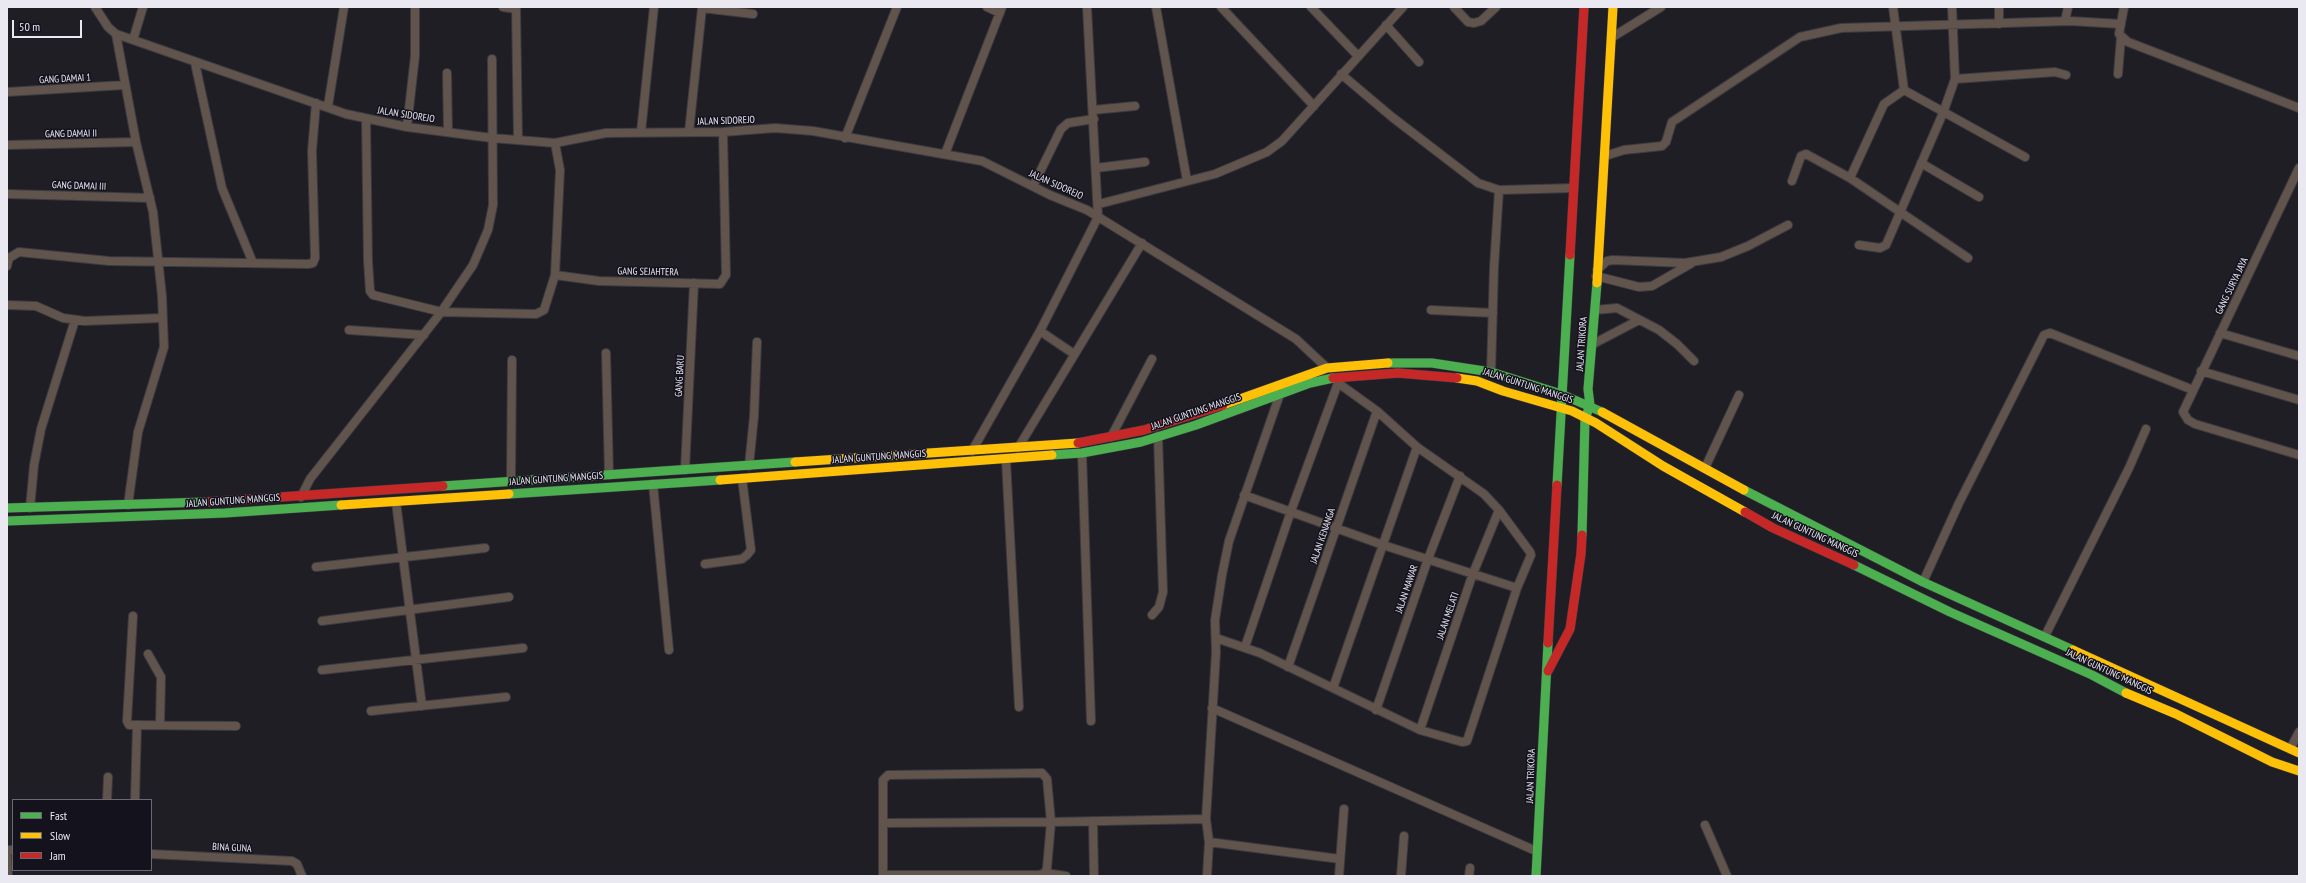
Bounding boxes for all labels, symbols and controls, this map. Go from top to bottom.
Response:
scale bar [14,12,84,38]
text: 50 m [19,19,40,34]
street label: GANG DAMAI 1 [39,72,91,86]
street label: JALAN SIDOREJO [376,105,436,125]
street label: JALAN SIDOREJO [697,114,755,128]
street label: GANG DAMAI II [45,128,97,140]
street label: JALAN SIDOREJO [1027,168,1085,202]
street label: GANG DAMAI III [52,179,106,193]
street label: GANG SURYA JAYA [2213,256,2251,316]
street label: GANG SEJAHTERA [617,265,679,279]
street label: JALAN TRIKORA [1574,316,1590,372]
street label: GANG BARU [673,355,687,397]
street label: JALAN GUNTUNG MANGGIS [1481,366,1575,406]
street label: JALAN GUNTUNG MANGGIS [1150,391,1242,433]
street label: JALAN GUNTUNG MANGGIS [832,448,926,466]
street label: JALAN GUNTUNG MANGGIS [509,470,603,488]
street label: JALAN GUNTUNG MANGGIS [186,492,280,510]
street label: JALAN KENANGA [1308,507,1338,565]
street label: JALAN GUNTUNG MANGGIS [1770,510,1860,560]
street label: JALAN MAWAR [1393,563,1421,615]
street label: JALAN MELATI [1434,591,1462,641]
street label: JALAN GUNTUNG MANGGIS [2064,647,2154,697]
street label: JALAN TRIKORA [1524,748,1538,804]
legend [12,799,152,871]
text: Fast [50,808,67,823]
text: Slow [50,828,70,843]
street label: BINA GUNA [212,841,252,855]
text: Jam [50,848,66,863]

